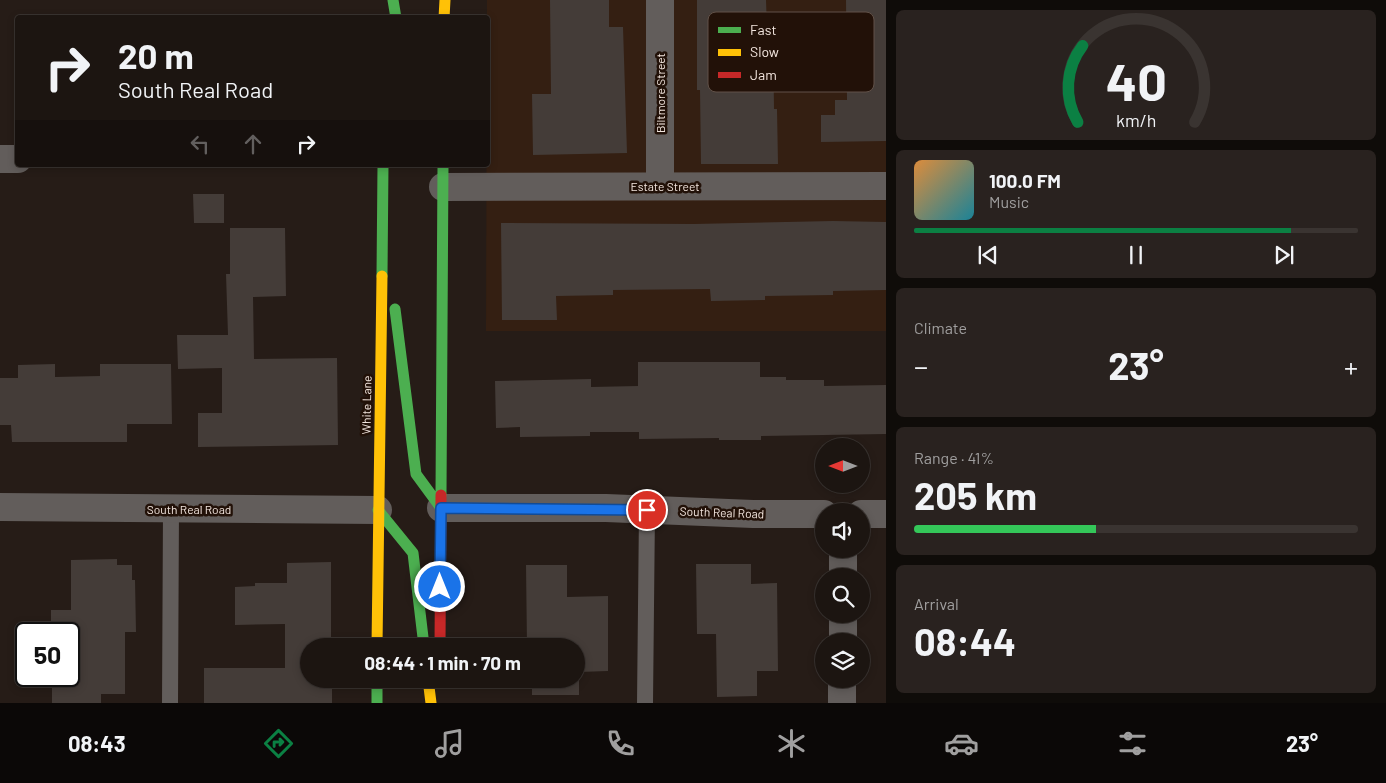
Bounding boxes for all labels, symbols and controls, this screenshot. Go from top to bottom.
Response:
legend [708,12,874,92]
text: Fast [750,21,776,38]
text: 20 m [118,34,194,76]
icon: right [35,35,100,100]
text: Slow [750,43,779,60]
text: 40 [1105,49,1167,111]
street label: Biltmore Street [653,53,667,133]
text: Jam [750,66,777,83]
text: South Real Road [118,76,273,102]
text: km/h [1116,109,1156,131]
icon: left [186,130,214,158]
icon: ahead [239,130,267,158]
icon: right [292,130,320,158]
text: 100.0 FM [989,169,1061,192]
street label: Estate Street [630,179,700,193]
text: Music [989,192,1029,211]
icon: previous [974,241,1002,269]
icon: pause [1122,241,1150,269]
icon: next [1270,241,1298,269]
text: Climate [914,318,967,337]
text: 23° [1108,342,1164,388]
text: − [914,349,928,383]
text: + [1344,349,1358,383]
street label: White Lane [358,375,374,435]
north arrow [815,438,870,492]
map controls [815,438,870,688]
text: Range · 41% [914,448,994,467]
text: 205 km [914,472,1037,518]
pin [626,489,668,531]
icon: arrive [633,496,661,524]
street label: South Real Road [147,502,231,516]
button: sound [815,503,870,558]
street label: South Real Road [679,504,765,520]
position arrow [413,560,465,612]
button: search [815,568,870,623]
text: Arrival [914,594,959,613]
text: 08:44 [914,618,1016,664]
speed limit sign: 50 [15,622,80,687]
button: layers [815,633,870,688]
text: 08:44 · 1 min · 70 m [364,651,521,674]
icon: directions [261,726,296,761]
icon: music [432,726,467,761]
icon: phone [603,726,638,761]
icon: climate [774,726,809,761]
icon: car [944,726,979,761]
icon: filters [1115,726,1150,761]
text: 08:43 [68,730,126,756]
text: 23° [1286,730,1318,756]

